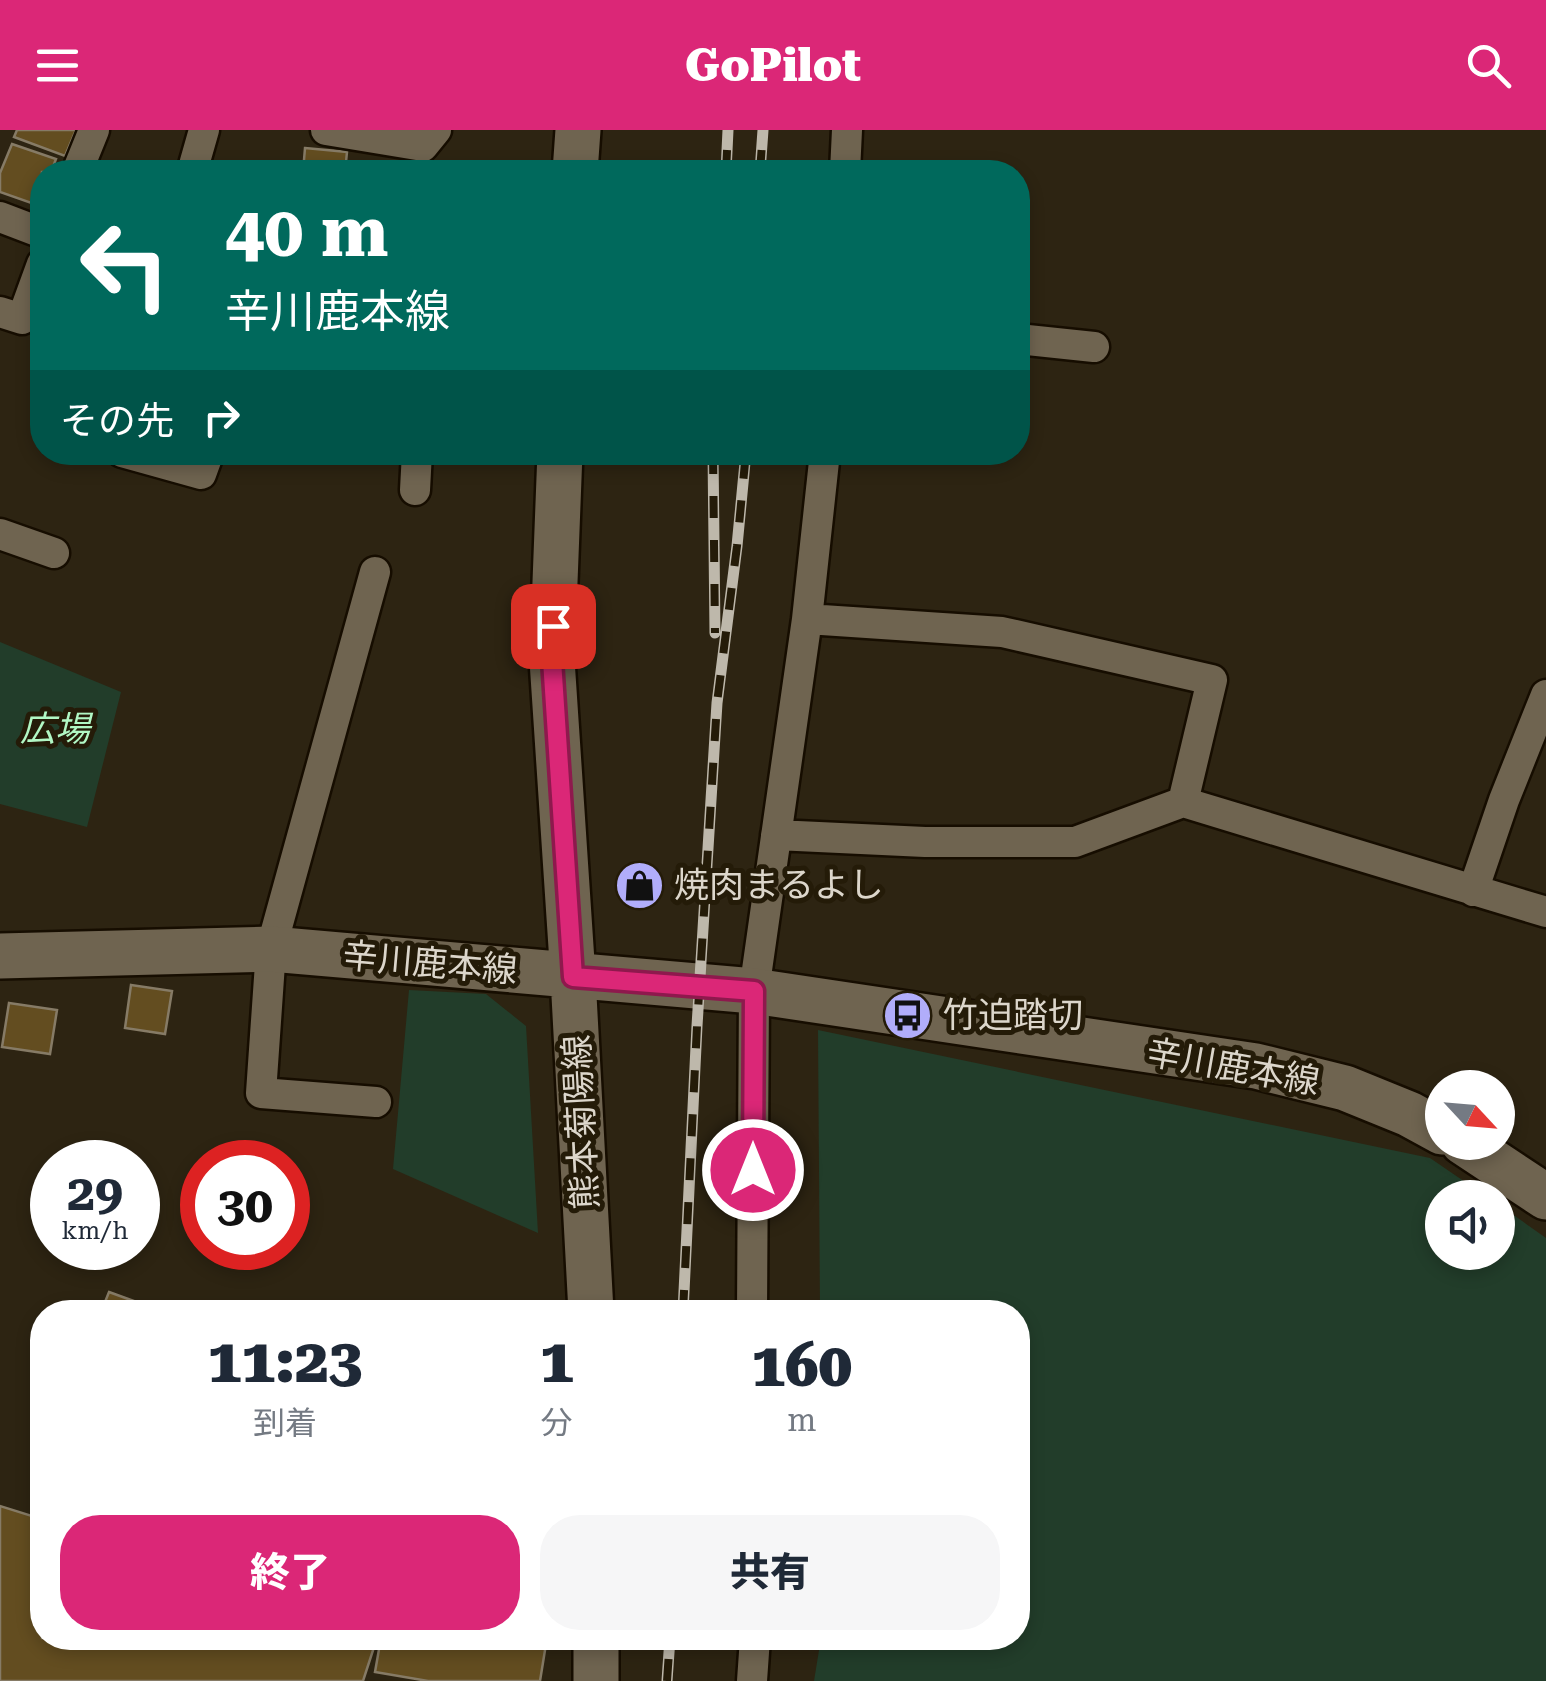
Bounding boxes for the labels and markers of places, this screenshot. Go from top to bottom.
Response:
pin [511,584,596,669]
shop icon: 焼肉まるよし [613,859,665,911]
place label: 焼肉まるよし [674,865,884,906]
bus stop icon: 竹迫踏切 [882,989,934,1041]
place label: 竹迫踏切 [943,995,1083,1036]

